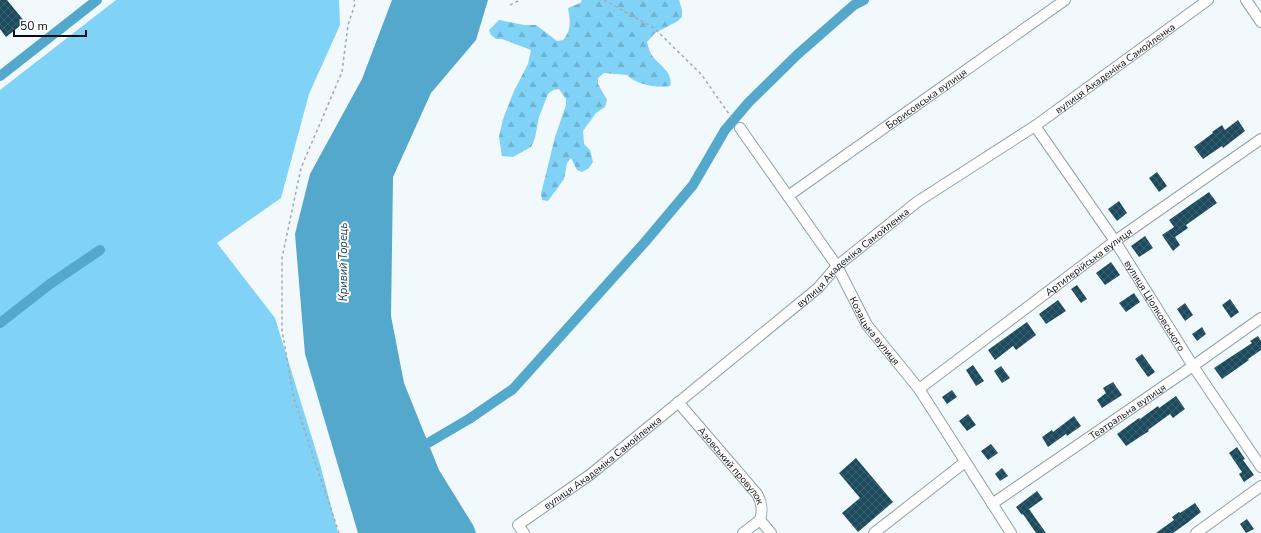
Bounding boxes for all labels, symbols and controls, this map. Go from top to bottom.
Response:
scale bar [14,12,86,38]
text: 50 m [20,18,48,34]
street label: вулиця Академіка Самойленка [1052,20,1178,117]
street label: Борисовська вулиця [883,66,970,133]
street label: вулиця Академіка Самойленка [794,205,912,311]
water label: Кривий Торець [336,223,351,301]
street label: Артилерійська вулиця [1042,225,1135,299]
street label: вулиця Ціолковського [1121,258,1188,355]
street label: Козацька вулиця [846,295,903,368]
street label: Театральна вулиця [1087,381,1169,443]
street label: вулиця Академіка Самойленка [541,413,665,513]
street label: Азовський провулок [694,424,767,507]

